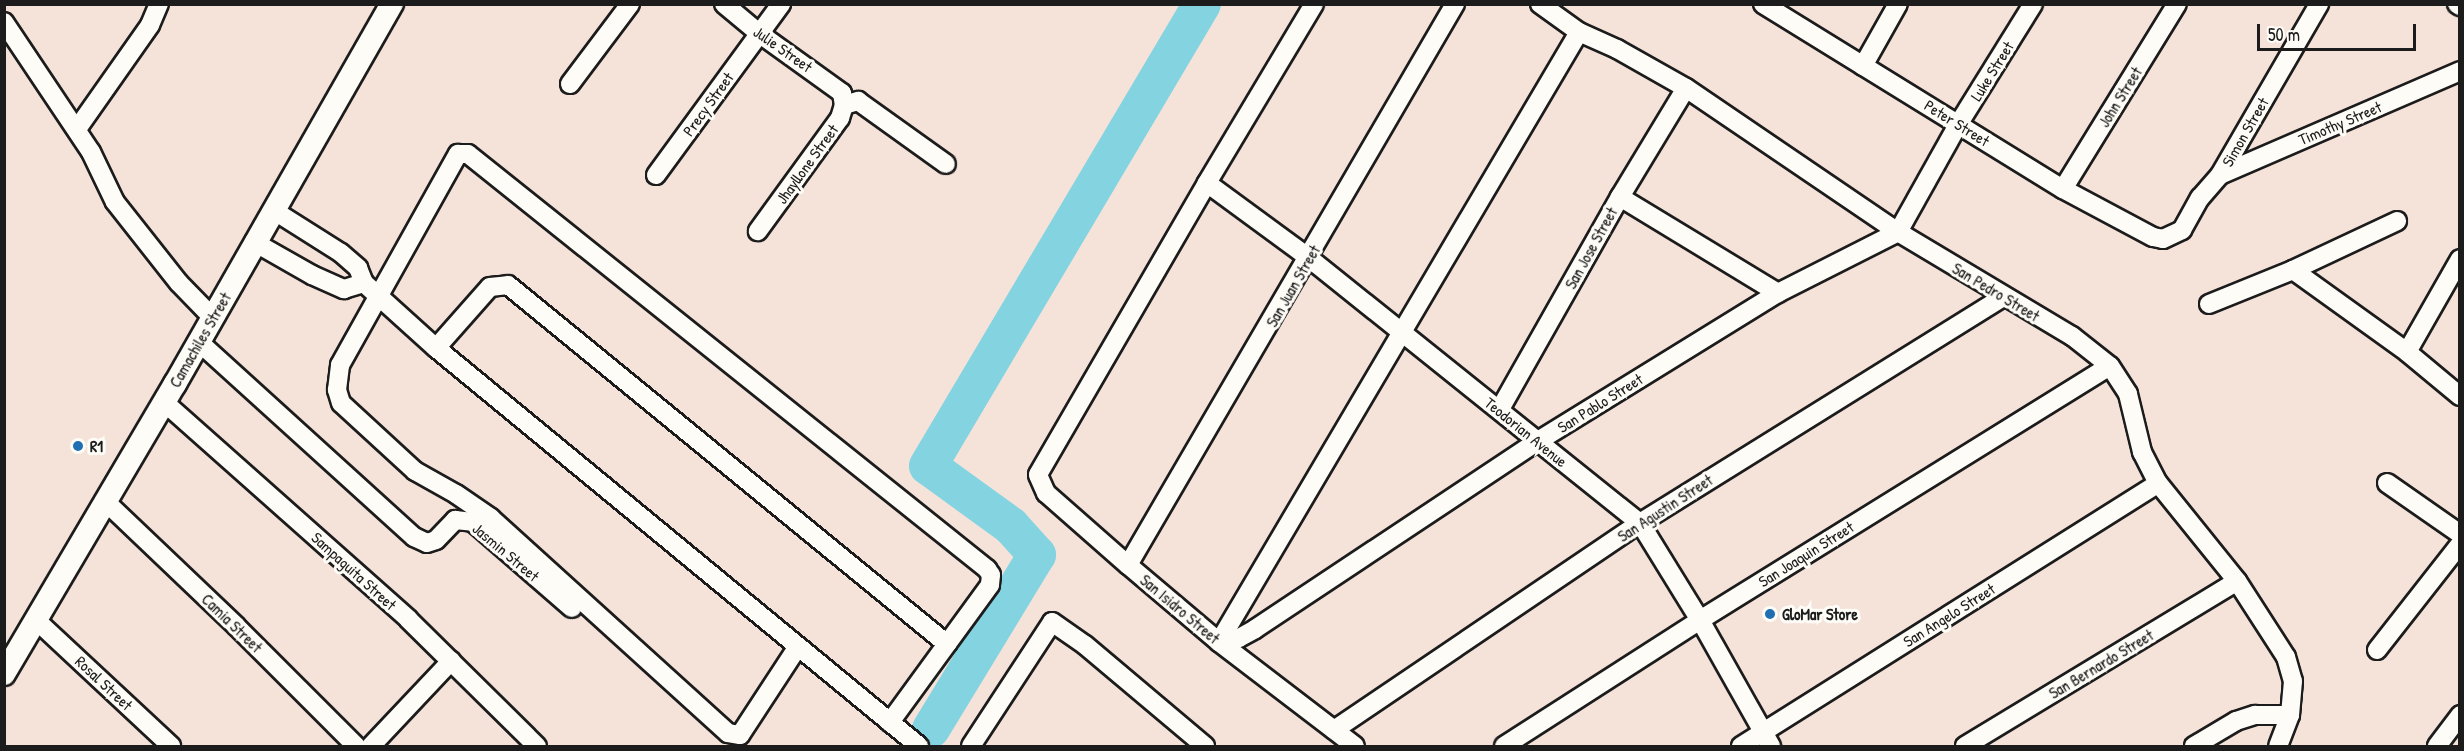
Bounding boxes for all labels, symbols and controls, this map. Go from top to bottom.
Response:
scale bar [2260,12,2419,50]
street label: Julie Street [750,22,816,76]
text: 50 m [2268,22,2300,47]
street label: Luke Street [1966,38,2018,104]
street label: John Street [2094,63,2146,131]
street label: Precy Street [678,68,738,140]
street label: Simon Street [2218,94,2272,170]
street label: Peter Street [1921,96,1993,150]
street label: Timothy Street [2296,97,2384,149]
street label: Jhayllone Street [772,121,842,207]
street label: San Jose Street [1561,204,1621,292]
street label: San Juan Street [1262,242,1324,330]
street label: San Pedro Street [1949,258,2043,326]
street label: Camachiles Street [165,289,235,391]
street label: San Pablo Street [1554,369,1646,437]
street label: Teodorian Avenue [1481,393,1571,471]
place label: R1 [90,436,103,456]
marker: R1 [71,439,85,453]
street label: San Agustin Street [1614,470,1716,546]
street label: San Joaquin Street [1755,517,1857,591]
street label: Jasmin Street [469,519,543,585]
street label: Sampaguita Street [308,528,400,614]
street label: San Isidro Street [1136,570,1224,648]
street label: San Angelo Street [1900,579,1998,651]
street label: Camia Street [198,589,266,657]
place label: GloMar Store [1782,604,1858,624]
marker: GloMar Store [1763,607,1777,621]
street label: San Bernardo Street [2045,625,2157,703]
street label: Rosal Street [71,652,137,714]

